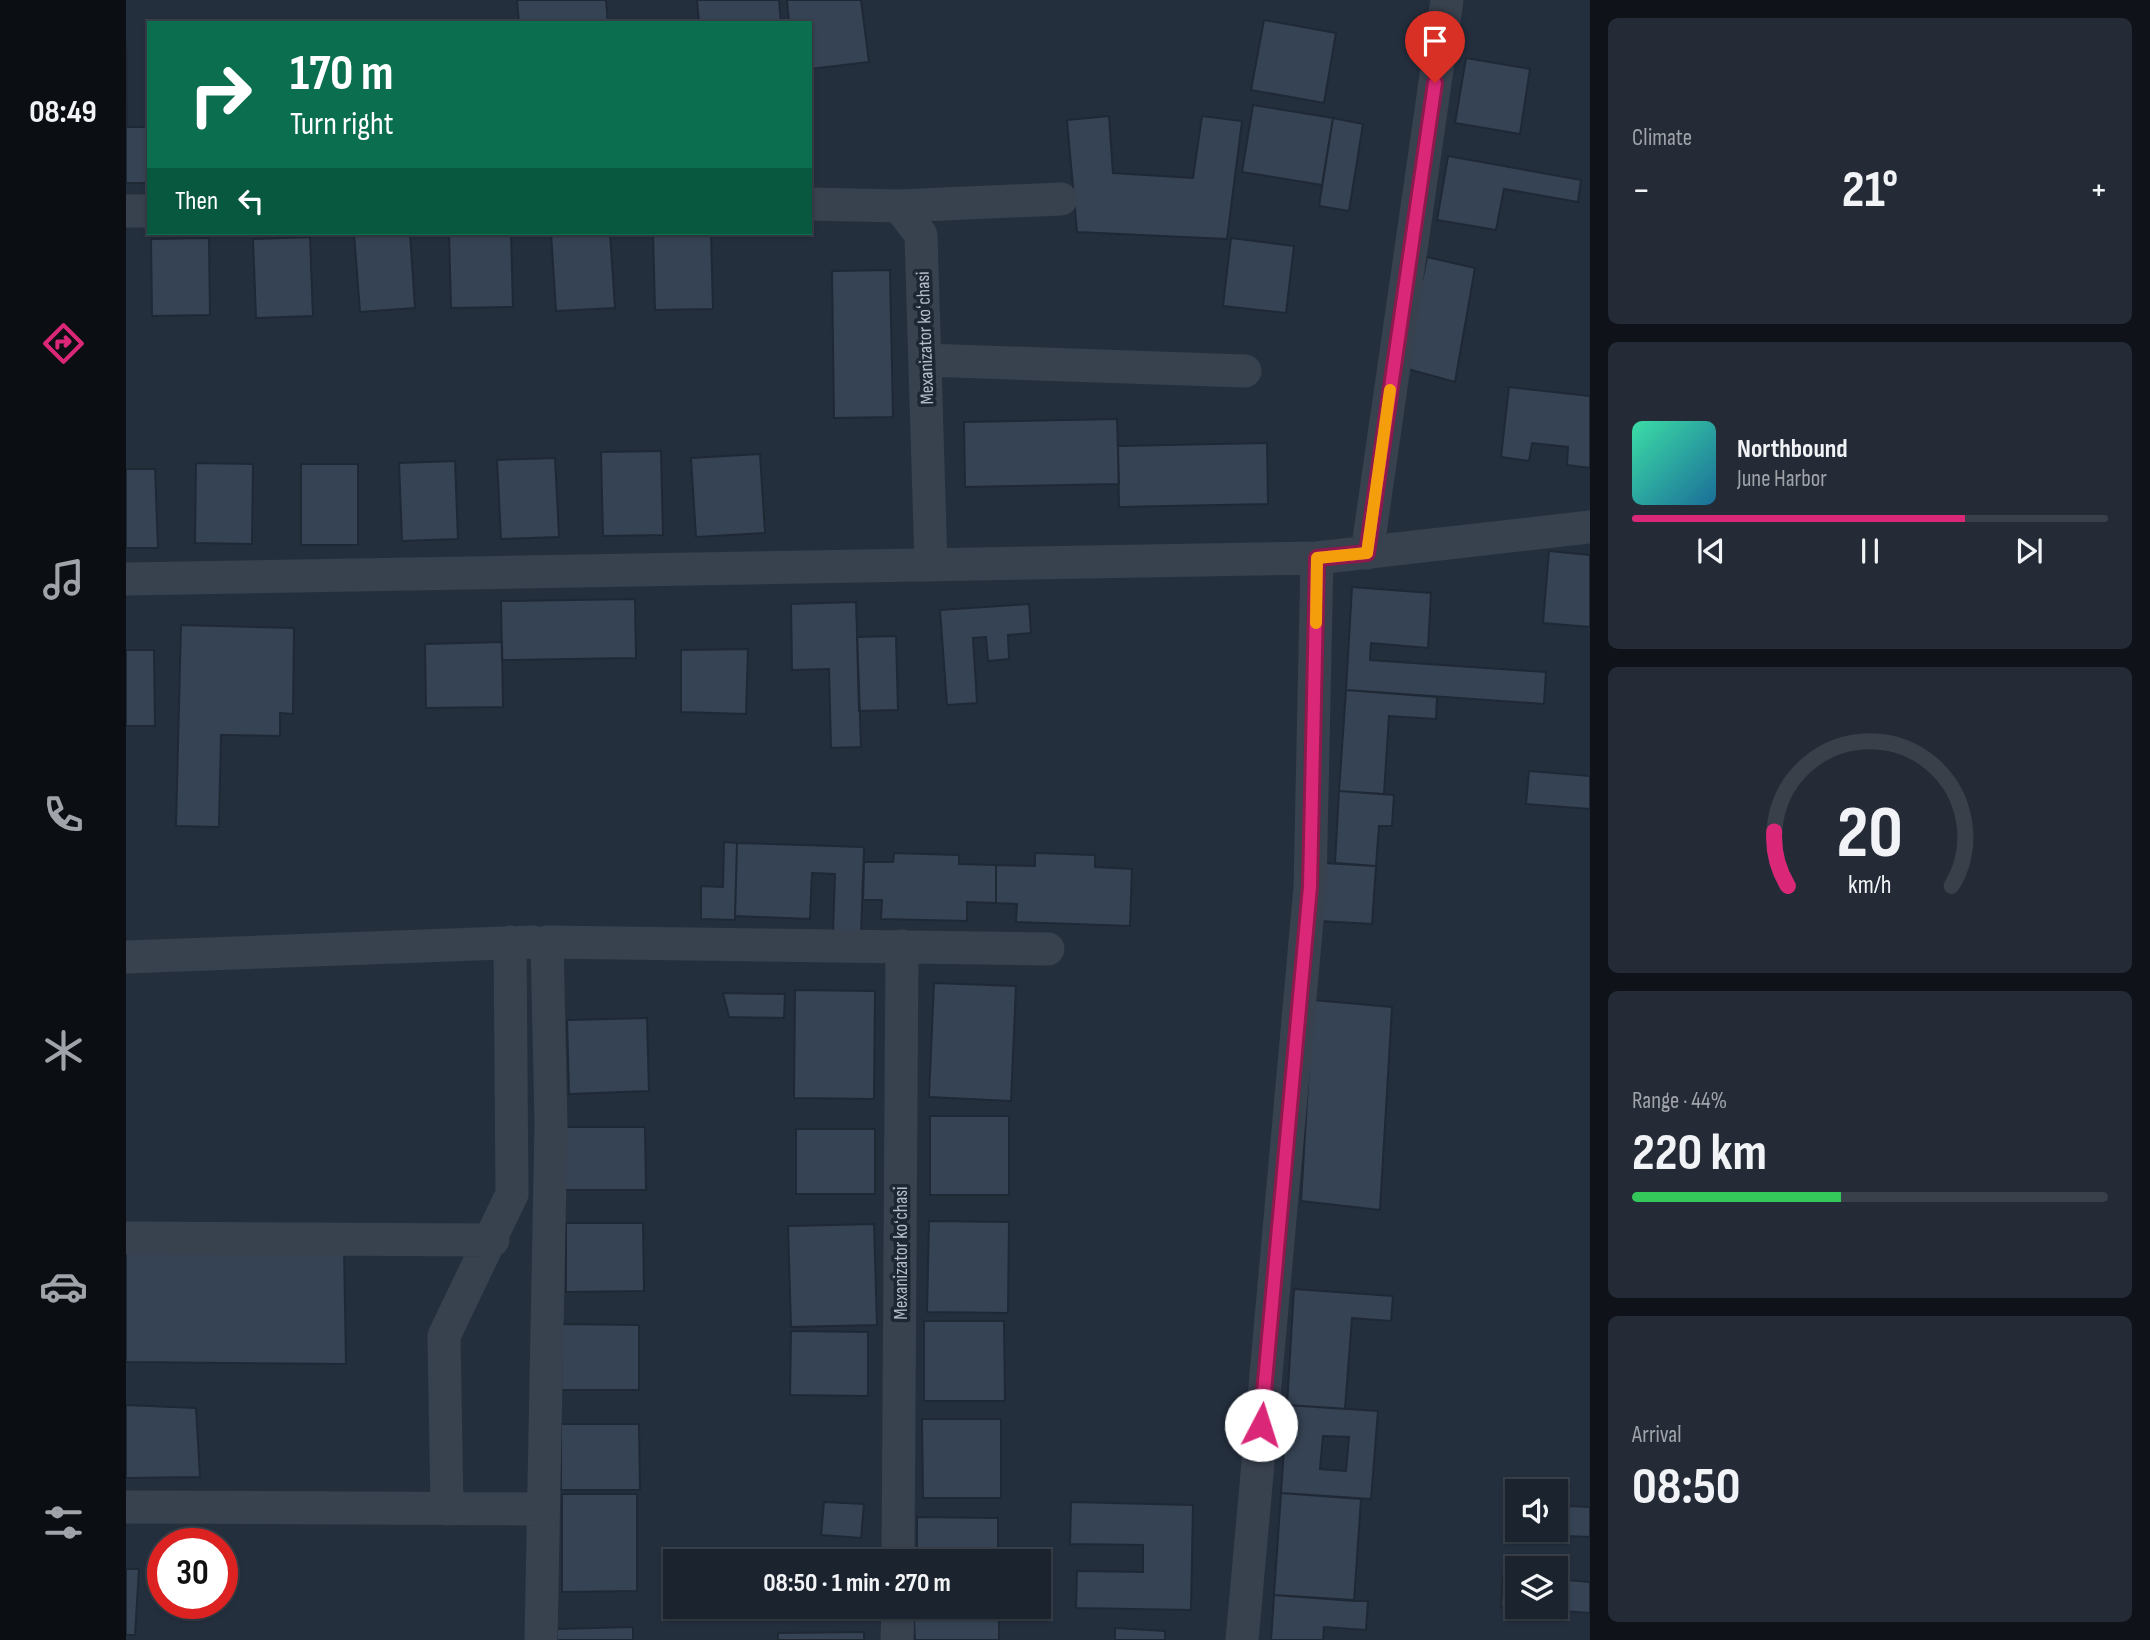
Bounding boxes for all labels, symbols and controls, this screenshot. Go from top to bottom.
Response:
pin [1405,11,1465,83]
icon: arrive [1416,22,1454,60]
text: 170 m [290,45,394,104]
icon: right [175,49,266,140]
text: 08:49 [29,93,97,132]
text: Turn right [290,105,394,144]
text: Climate [1632,124,1692,152]
text: 21° [1842,159,1898,222]
text: − [1632,168,1651,213]
text: + [2089,168,2108,213]
icon: left [232,182,270,220]
text: Then [175,186,218,217]
street label: Mexanizator koʻchasi [912,271,939,405]
icon: directions [39,319,88,368]
text: Northbound [1737,434,1848,465]
text: June Harbor [1737,465,1827,493]
icon: previous [1692,532,1730,570]
icon: pause [1851,532,1889,570]
icon: next [2010,532,2048,570]
icon: music [39,555,88,604]
icon: phone [39,790,88,839]
text: 20 [1837,790,1903,878]
text: km/h [1848,870,1892,901]
icon: climate [39,1026,88,1075]
text: Range · 44% [1632,1087,1727,1115]
text: 220 km [1632,1122,1767,1185]
street label: Mexanizator koʻchasi [890,1186,913,1320]
icon: car [39,1262,88,1311]
position arrow [1224,1388,1298,1462]
text: Arrival [1632,1421,1681,1449]
text: 08:50 [1632,1456,1740,1519]
map controls [1505,1479,1568,1619]
button: sound [1505,1479,1568,1542]
icon: filters [39,1498,88,1547]
speed limit sign: 30 [147,1528,238,1619]
button: layers [1505,1556,1568,1619]
text: 08:50 · 1 min · 270 m [763,1568,951,1599]

